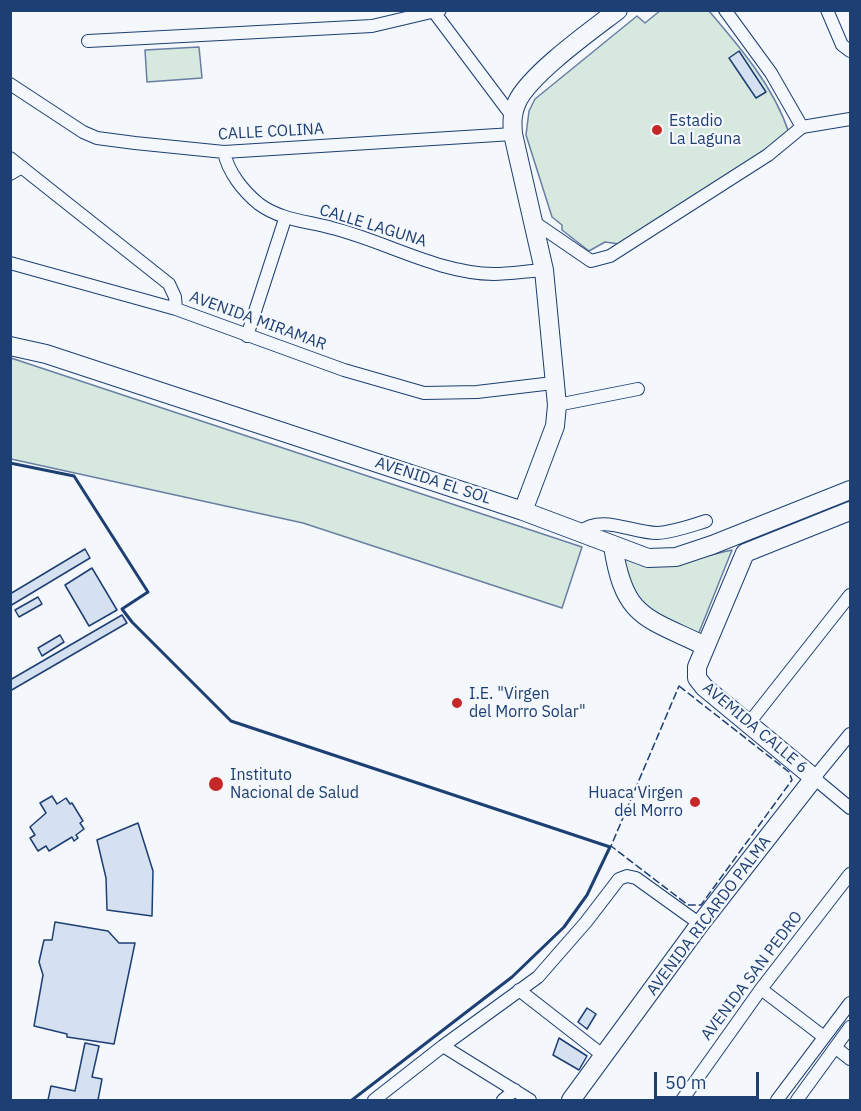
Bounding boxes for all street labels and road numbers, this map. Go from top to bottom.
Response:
street label: CALLE COLINA [217,120,325,144]
street label: CALLE LAGUNA [317,201,429,251]
street label: AVENIDA MIRAMAR [187,287,329,355]
street label: AVENIDA EL SOL [373,453,493,509]
street label: AVEMIDA CALLE 6 [698,678,812,778]
street label: AVENIDA RICARDO PALMA [643,833,775,999]
street label: AVENIDA SAN PEDRO [697,908,807,1044]

